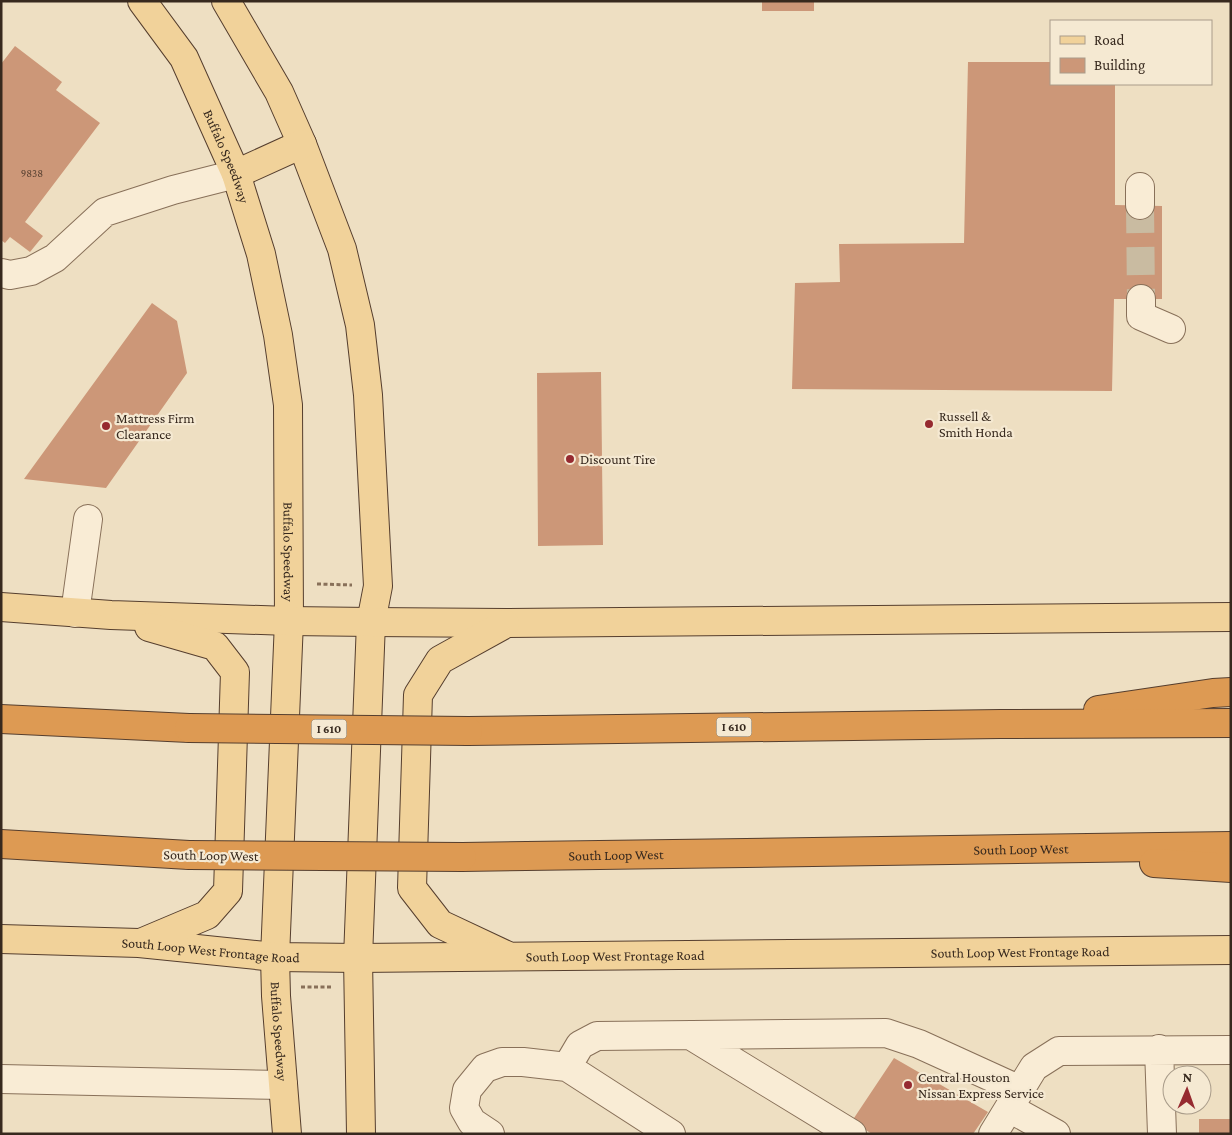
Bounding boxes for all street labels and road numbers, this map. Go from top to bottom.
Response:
street label: Buffalo Speedway [200,107,253,206]
street label: Buffalo Speedway [280,502,297,602]
road number: I 610 [716,718,752,736]
road number: I 610 [312,720,346,739]
street label: South Loop West [973,840,1069,858]
street label: South Loop West [163,846,259,864]
street label: South Loop West [568,846,664,863]
street label: South Loop West Frontage Road [121,934,300,965]
street label: South Loop West Frontage Road [931,943,1110,961]
street label: South Loop West Frontage Road [526,947,705,964]
street label: Buffalo Speedway [268,981,291,1082]

